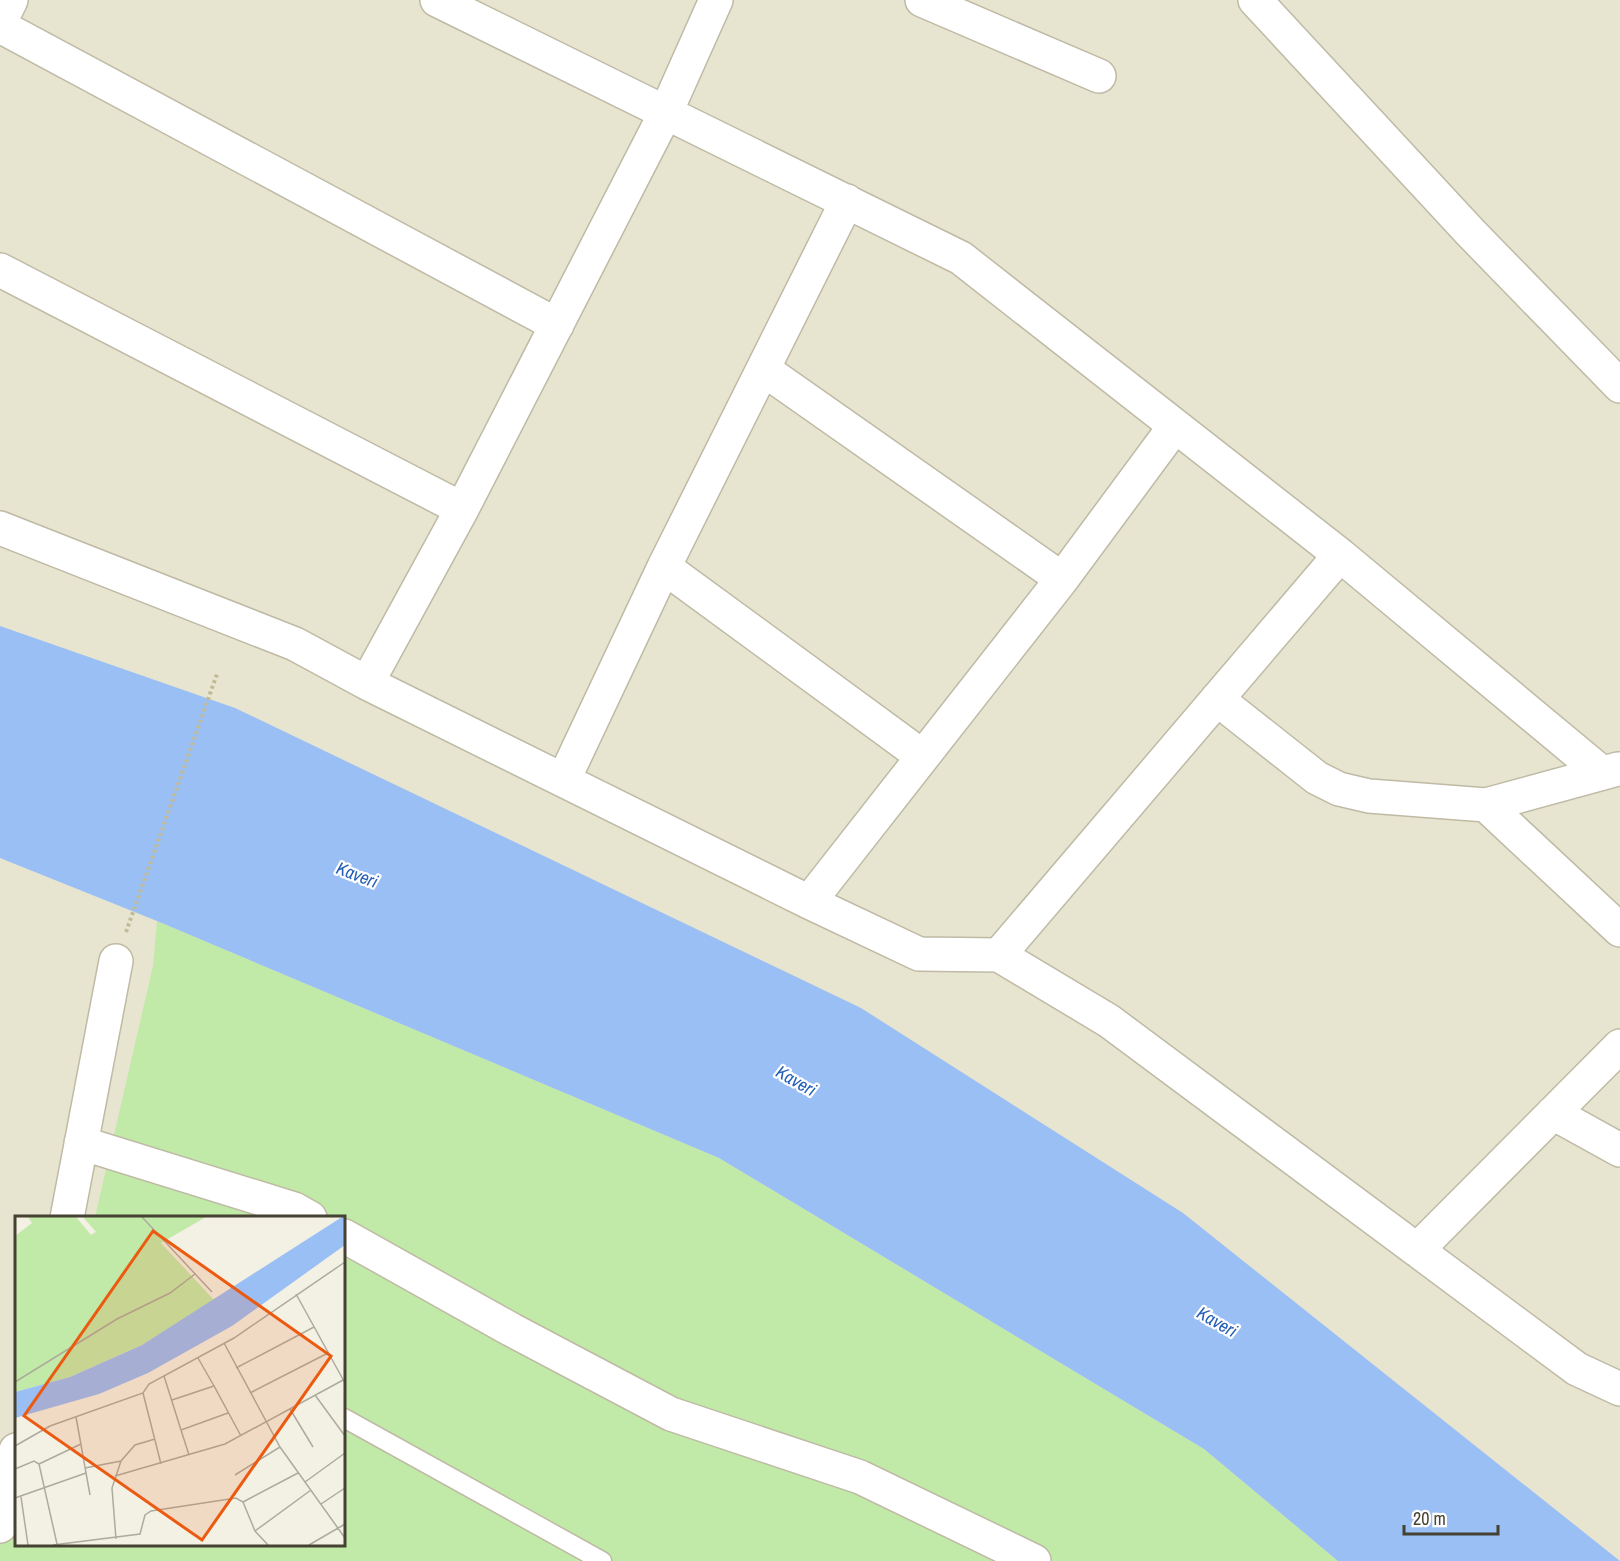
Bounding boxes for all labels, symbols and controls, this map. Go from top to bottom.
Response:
water label: Kaveri [333,855,382,894]
water label: Kaveri [772,1059,821,1102]
inset map [15,1216,345,1546]
water label: Kaveri [1193,1300,1242,1343]
scale bar [1404,1498,1498,1536]
text: 20 m [1413,1506,1446,1531]

